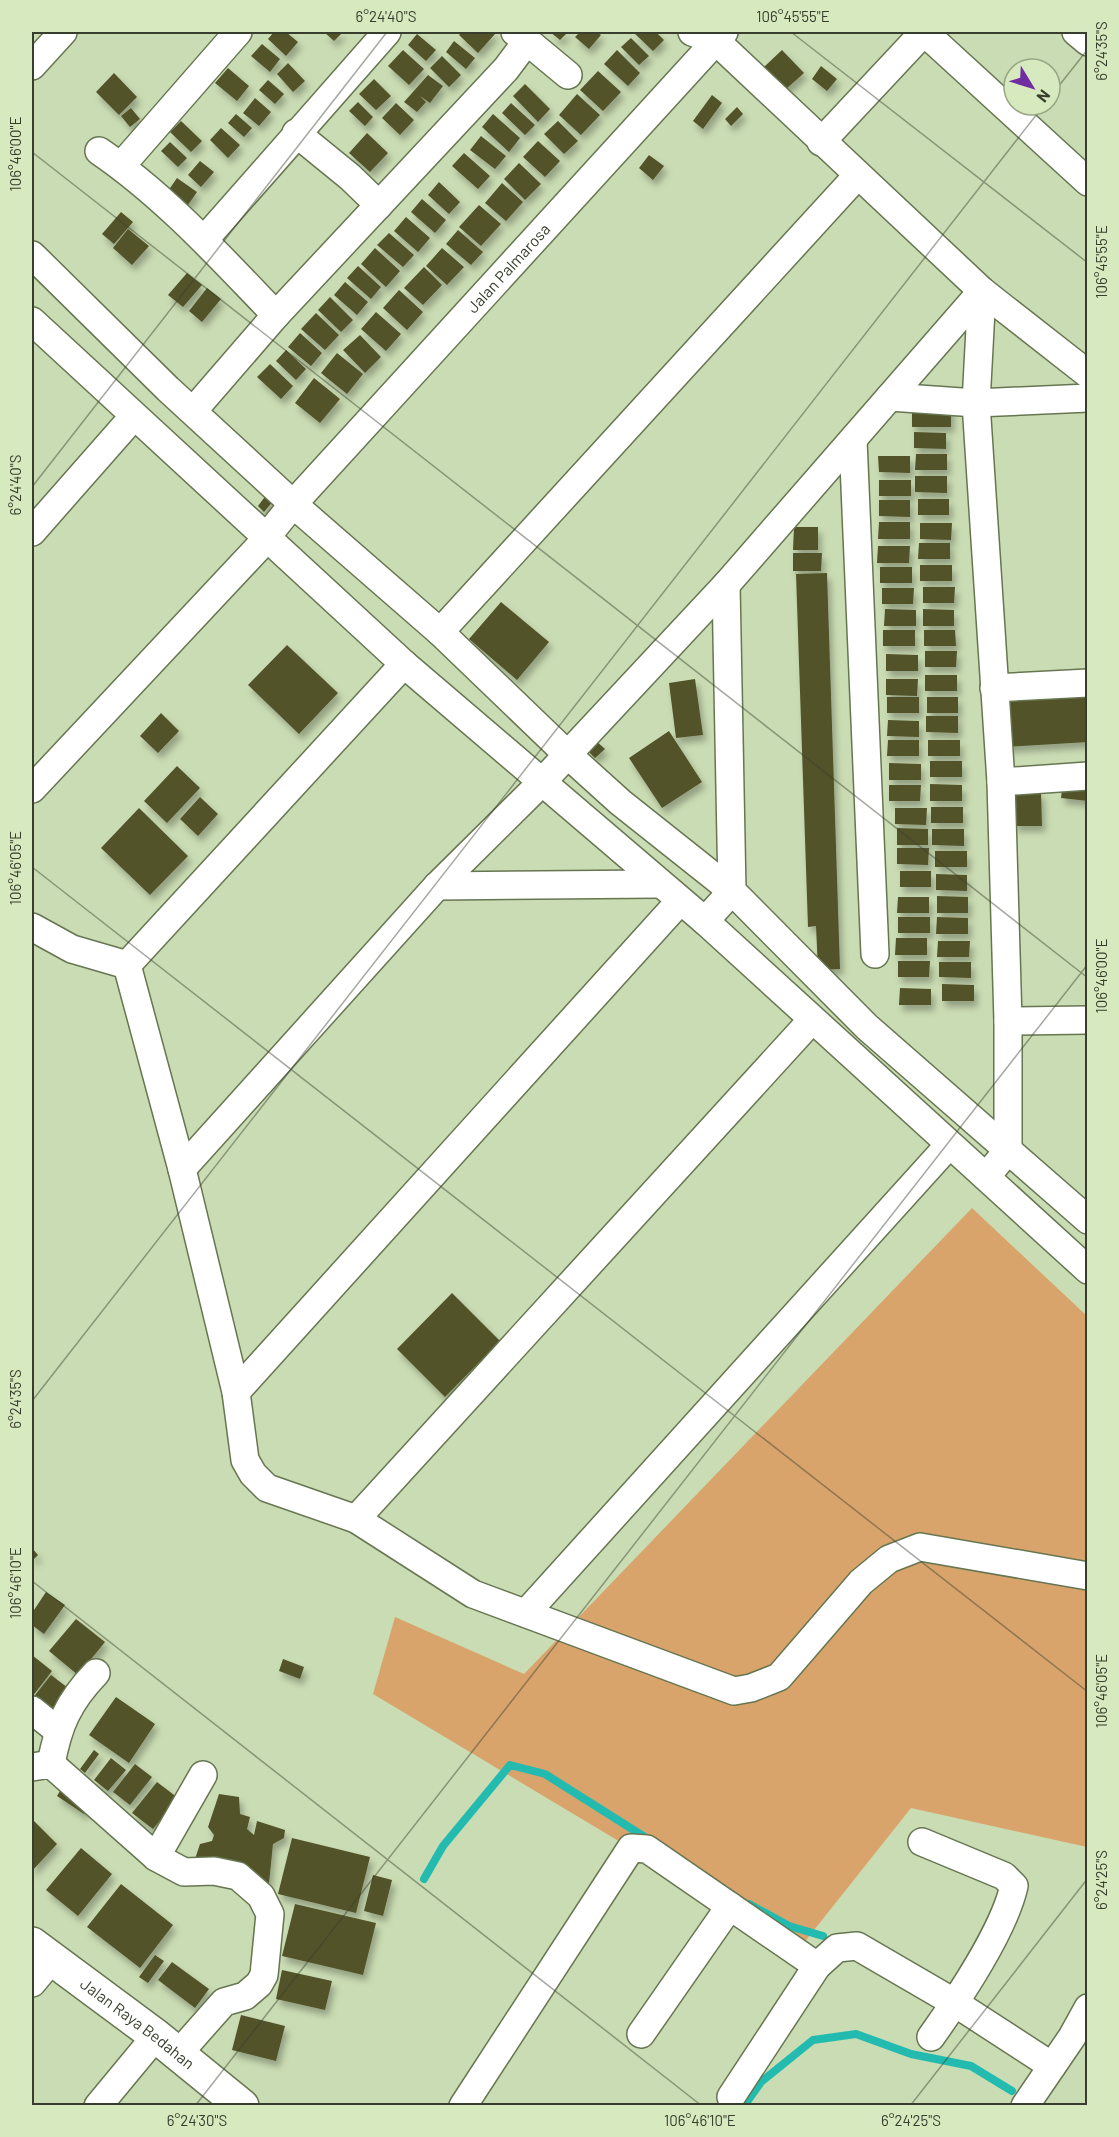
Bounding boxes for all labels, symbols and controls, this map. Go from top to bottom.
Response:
text: 6°24'40"S [356,7,416,25]
text: 106°45'55"E [756,7,830,25]
text: 6°24'35"S [1092,21,1110,81]
north arrow [1002,57,1062,117]
text: N [1033,87,1055,107]
text: 106°46'00"E [6,116,24,192]
street label: Jalan Palmarosa [462,219,554,316]
text: 106°45'55"E [1092,225,1110,299]
text: 6°24'40"S [6,455,24,515]
text: 106°46'05"E [6,831,24,905]
text: 106°46'00"E [1092,938,1110,1014]
text: 6°24'35"S [6,1369,24,1429]
text: 106°46'10"E [6,1547,24,1619]
text: 106°46'05"E [1092,1654,1110,1728]
text: 6°24'25"S [1092,1850,1110,1910]
street label: Jalan Raya Bedahan [77,1973,199,2073]
text: 6°24'30"S [167,2111,227,2129]
text: 106°46'10"E [664,2111,736,2129]
text: 6°24'25"S [881,2111,941,2129]

